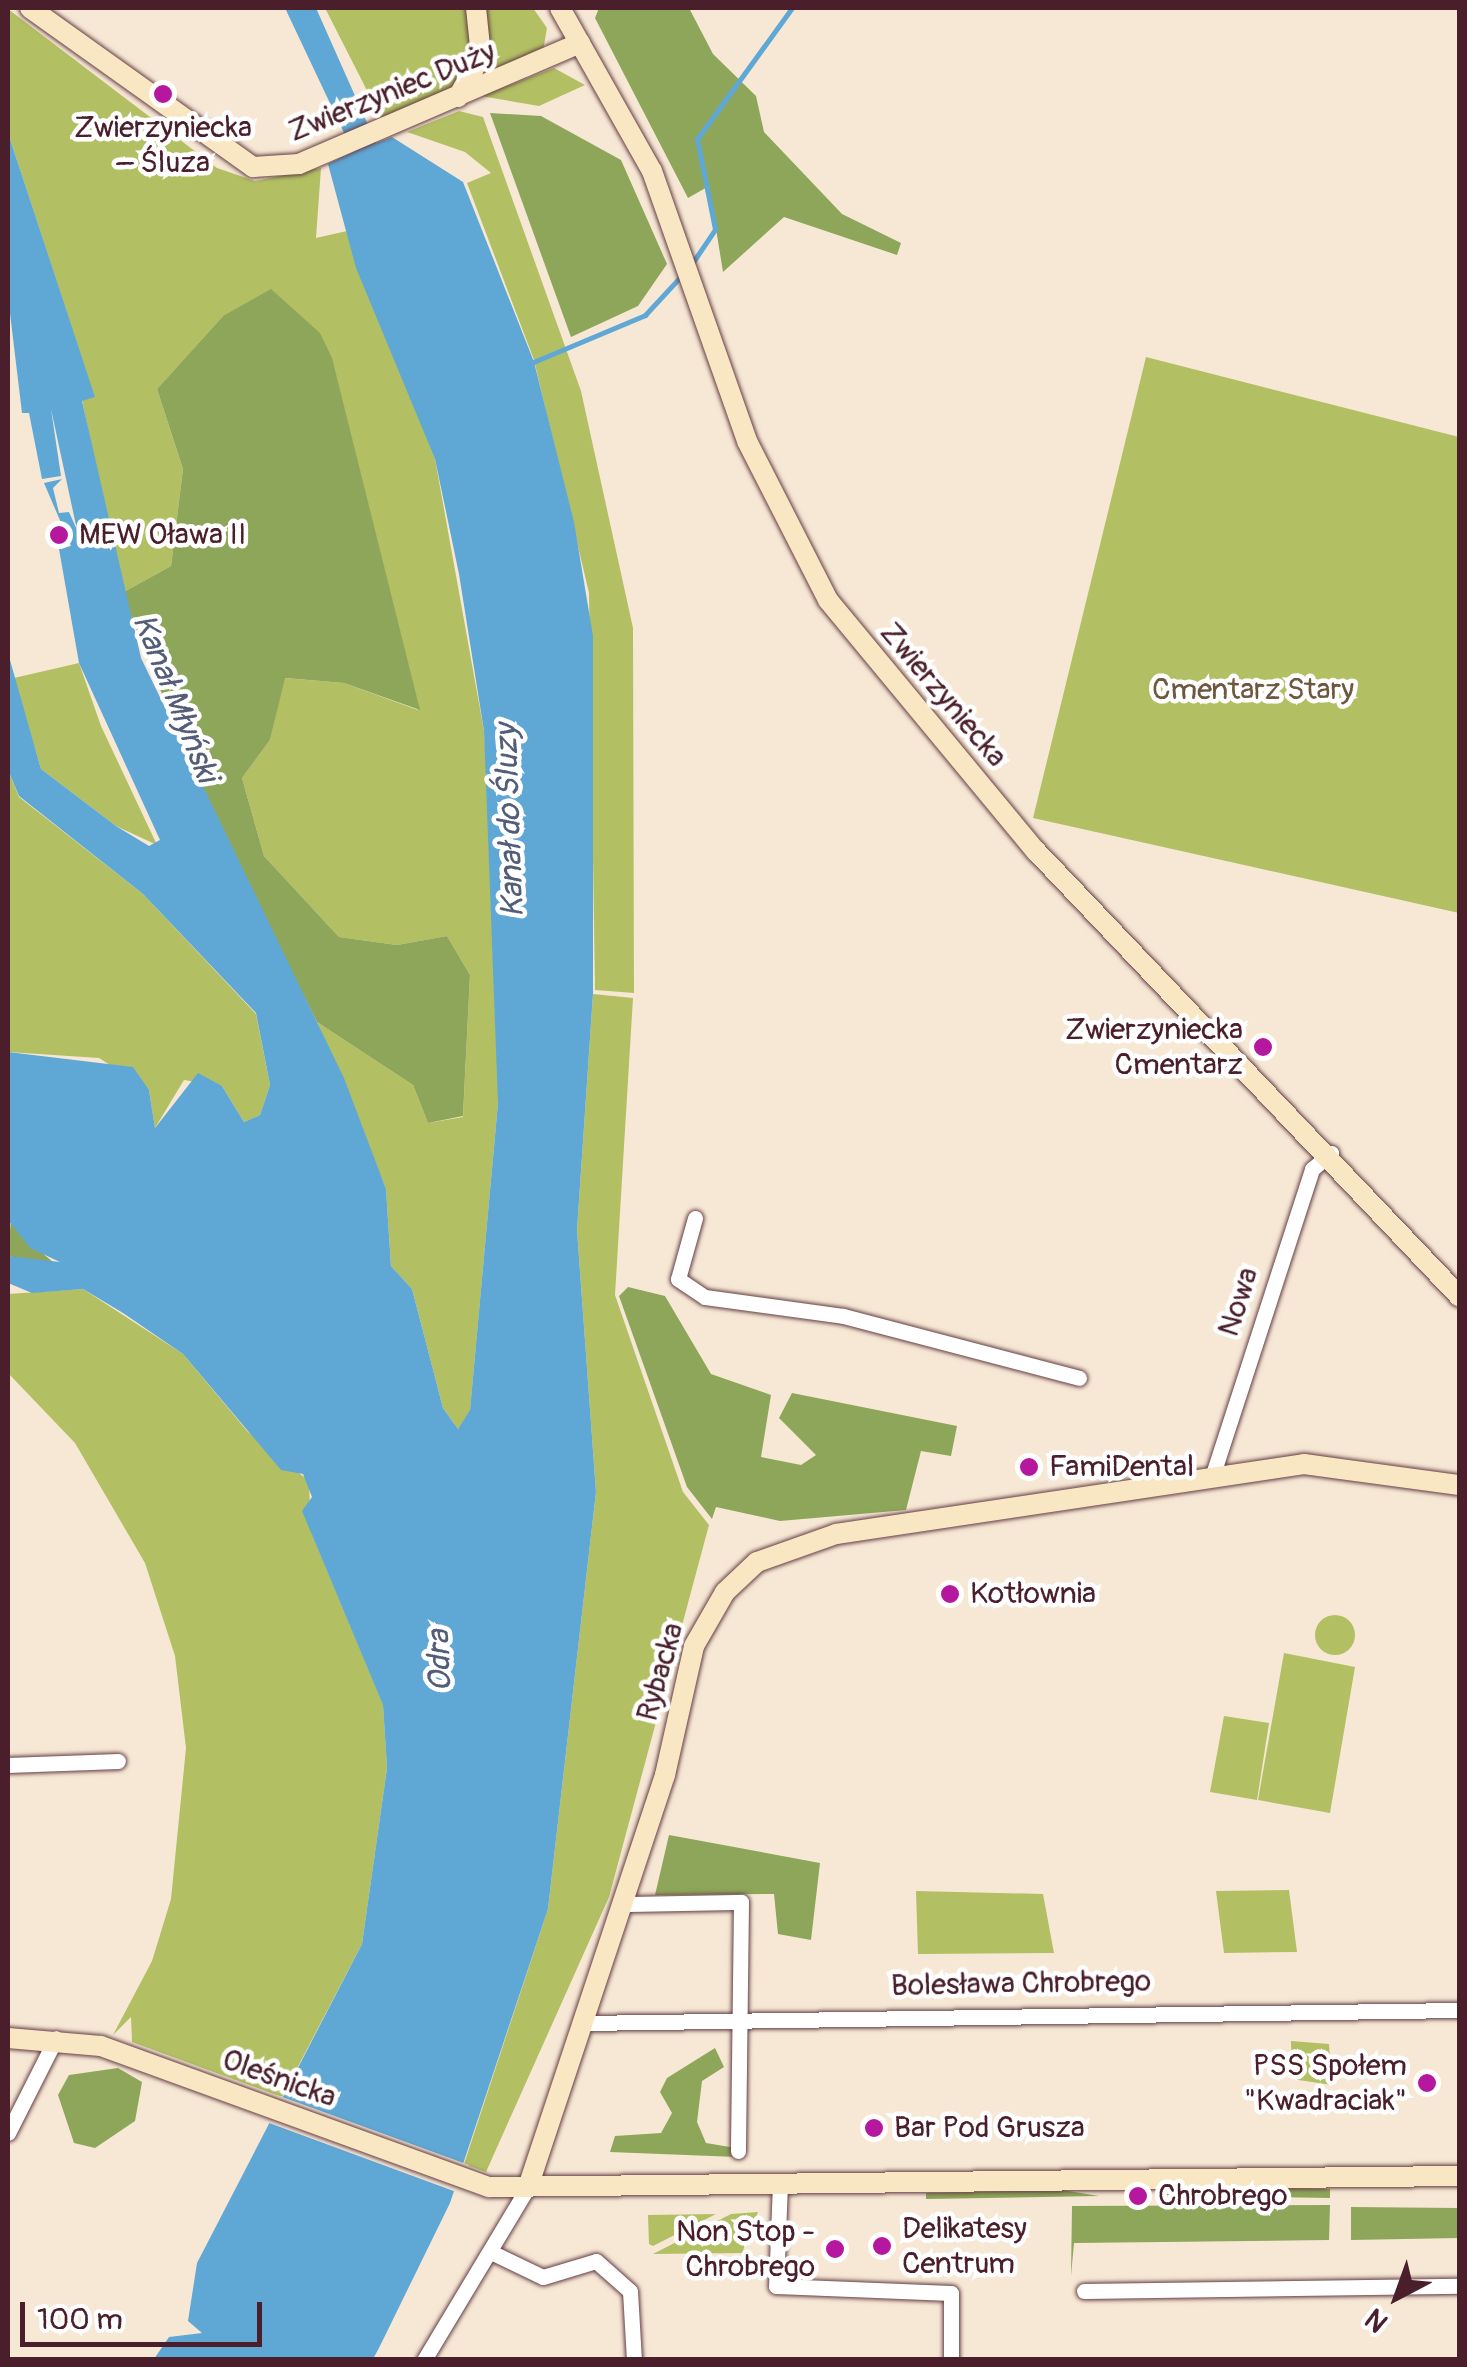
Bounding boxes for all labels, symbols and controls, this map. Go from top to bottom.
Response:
street label: Zwierzyniec Duży [283,34,501,150]
marker: Zwierzyniecka – Śluza [152,83,174,105]
place label: Zwierzyniecka – Śluza [74,110,252,180]
place label: MEW Oława II [79,517,246,553]
marker: MEW Oława II [48,524,70,546]
water label: Kanał Młyński [124,609,226,787]
street label: Zwierzyniecka [872,615,1014,775]
park label: Cmentarz Stary [1152,672,1354,708]
water label: Kanał do Śluzy [487,724,533,918]
place label: Zwierzyniecka Cmentarz [1065,1012,1243,1082]
marker: Zwierzyniecka Cmentarz [1252,1036,1274,1058]
street label: Nowa [1211,1263,1267,1341]
place label: FamiDental [1049,1449,1194,1485]
marker: FamiDental [1018,1456,1040,1478]
place label: Kotłownia [970,1576,1096,1612]
marker: Kotłownia [939,1583,961,1605]
street label: Rybacka [630,1619,692,1725]
water label: Odra [420,1629,460,1693]
street label: Bolesława Chrobrego [891,1964,1151,2004]
street label: Oleśnicka [217,2042,341,2116]
place label: PSS Społem "Kwadraciak" [1244,2048,1407,2118]
marker: PSS Społem "Kwadraciak" [1416,2072,1438,2094]
place label: Bar Pod Grusza [894,2110,1085,2146]
marker: Bar Pod Grusza [863,2117,885,2139]
place label: Chrobrego [1158,2178,1288,2214]
marker: Chrobrego [1127,2185,1149,2207]
place label: Delikatesy Centrum [902,2211,1027,2282]
place label: Non Stop - Chrobrego [676,2214,815,2284]
marker: Delikatesy Centrum [871,2235,893,2257]
marker: Non Stop - Chrobrego [824,2238,846,2260]
north arrow [1347,2247,1447,2347]
scale bar [25,2282,268,2344]
text: 100 m [37,2301,123,2338]
text: N [1358,2301,1396,2339]

